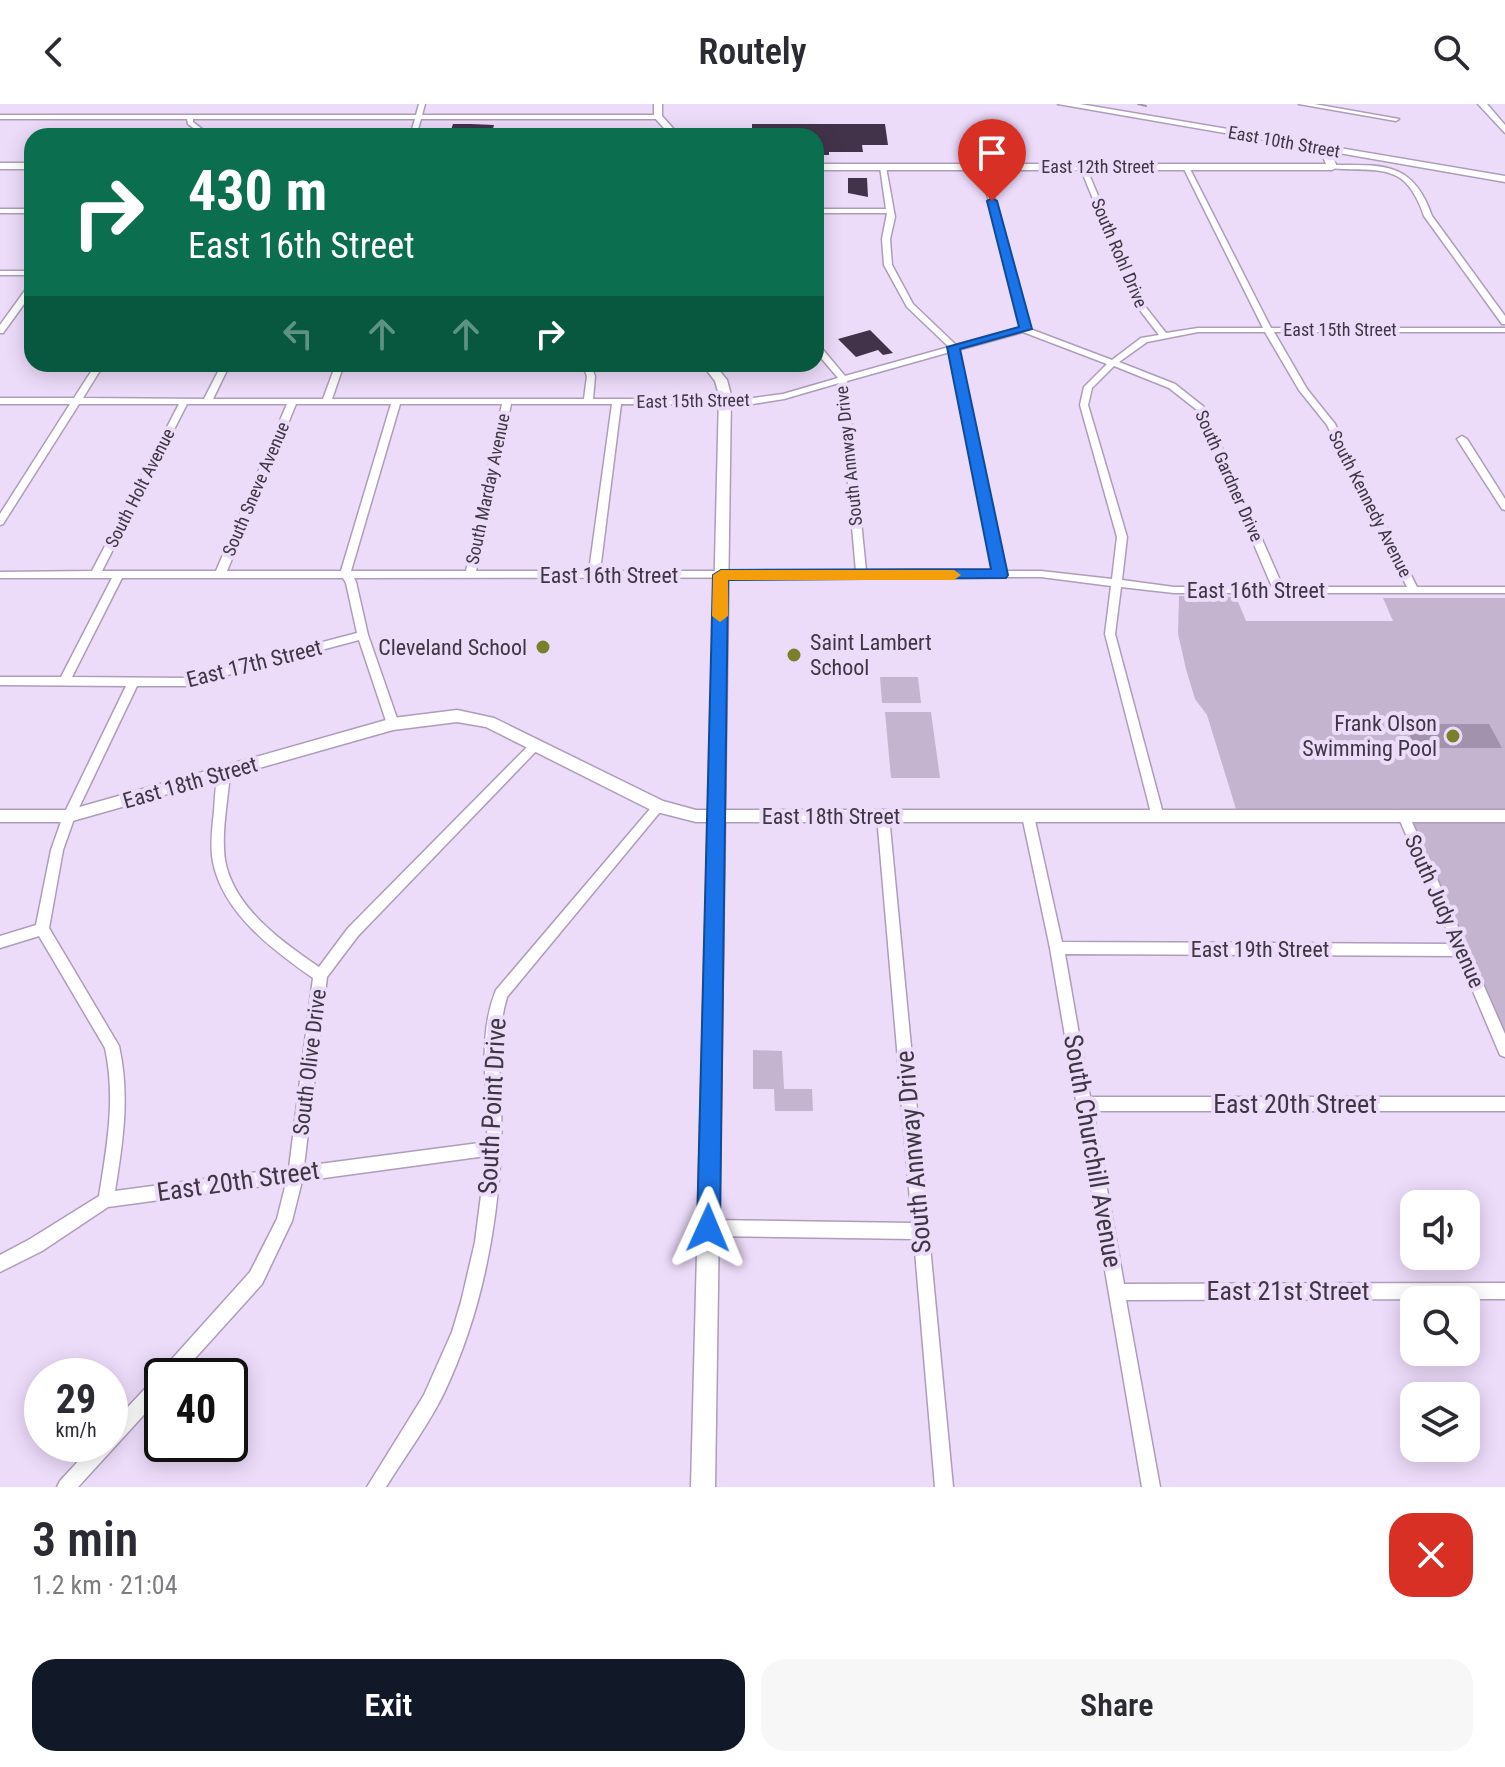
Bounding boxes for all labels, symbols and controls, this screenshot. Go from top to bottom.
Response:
icon: back [32,30,76,74]
icon: search [1429,30,1473,74]
text: Routely [698,31,807,73]
pin [958,119,1026,201]
street label: East 10th Street [1226,121,1342,162]
icon: arrive [970,131,1014,175]
street label: East 12th Street [1041,156,1155,177]
text: 430 m [188,158,327,224]
icon: right [56,160,160,264]
street label: South Rohl Drive [1087,195,1152,311]
text: East 16th Street [188,225,415,267]
icon: left [276,312,320,356]
icon: ahead [360,312,404,356]
icon: ahead [444,312,488,356]
icon: right [528,312,572,356]
street label: East 15th Street [1283,319,1397,340]
street label: South Annway Drive [831,385,866,527]
street label: East 15th Street [636,389,750,412]
street label: South Gardner Drive [1191,407,1268,545]
street label: South Marday Avenue [461,412,514,566]
street label: South Sneve Avenue [218,419,293,559]
street label: South Holt Avenue [101,425,179,551]
street label: South Kennedy Avenue [1324,427,1416,580]
street label: East 16th Street [540,563,678,588]
street label: East 16th Street [1187,578,1325,603]
place label: Saint Lambert School [810,630,932,680]
street label: East 17th Street [184,635,324,692]
place label: Cleveland School [378,635,527,660]
marker: Cleveland School [534,638,552,656]
marker: Saint Lambert School [785,646,803,664]
place label: Frank Olson Swimming Pool [1302,711,1437,761]
marker: Frank Olson Swimming Pool [1444,727,1462,745]
street label: East 18th Street [120,751,260,814]
street label: East 18th Street [762,804,900,829]
street label: South Judy Avenue [1400,831,1490,992]
street label: East 19th Street [1191,937,1329,962]
street label: South Olive Drive [288,988,331,1137]
street label: South Point Drive [472,1017,512,1195]
street label: South Churchill Avenue [1058,1032,1128,1270]
street label: South Annway Drive [889,1049,937,1255]
street label: East 20th Street [1213,1089,1377,1119]
street label: East 20th Street [155,1155,321,1207]
position arrow [666,1186,750,1270]
map controls [1400,1190,1480,1462]
button: sound [1400,1190,1480,1270]
street label: East 21st Street [1206,1276,1370,1306]
button: search [1400,1286,1480,1366]
speed limit sign: 40 [144,1358,248,1462]
text: 29 [56,1376,96,1423]
button: layers [1400,1382,1480,1462]
text: km/h [55,1418,97,1442]
text: 3 min [32,1511,138,1568]
button: close [1389,1513,1473,1597]
text: 1.2 km · 21:04 [32,1570,177,1600]
button: Exit [32,1659,745,1751]
button: Share [761,1659,1473,1751]

